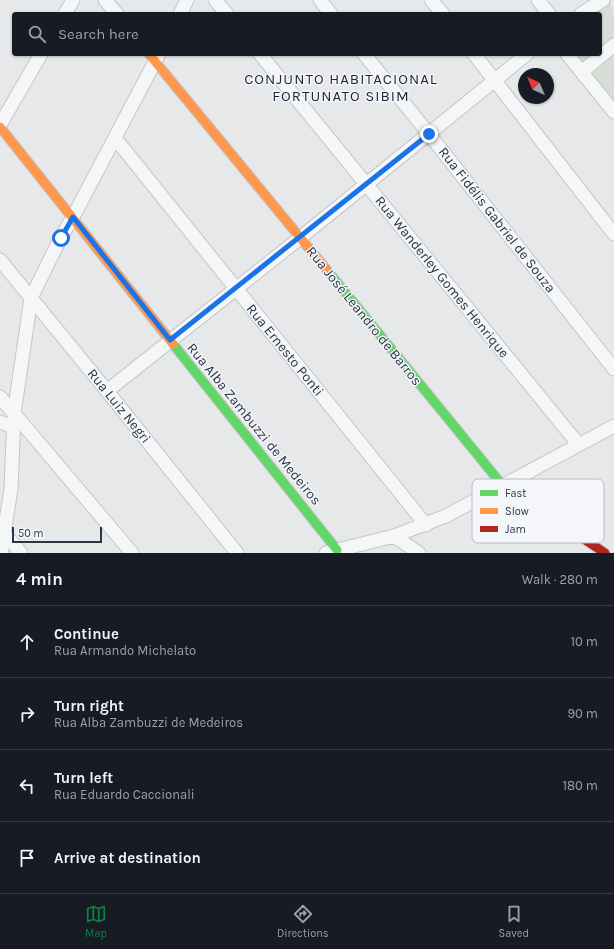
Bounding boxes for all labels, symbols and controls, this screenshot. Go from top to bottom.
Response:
search box [12,12,602,56]
icon: search [26,23,48,45]
text: Search here [58,25,139,43]
north arrow [518,68,554,104]
district label: CONJUNTO HABITACIONAL FORTUNATO SIBIM [244,70,438,105]
route end [420,125,438,143]
street label: Rua Fidélis Gabriel de Souza [435,144,559,296]
street label: Rua Wanderley Gomes Henrique [371,193,513,361]
route start [52,229,70,247]
street label: Rua José Leandro de Barros [303,243,425,389]
street label: Rua Ernesto Ponti [243,301,327,399]
street label: Rua Alba Zambuzzi de Medeiros [183,340,325,508]
street label: Rua Luiz Negri [84,365,154,447]
legend [472,479,604,543]
text: Fast [505,487,526,500]
text: Slow [505,505,529,518]
text: Jam [505,523,526,536]
scale bar [12,525,102,544]
text: 50 m [18,527,44,540]
text: 4 min [16,569,63,589]
text: Walk · 280 m [522,572,598,587]
text: Continue [54,625,119,643]
icon: ahead [16,631,38,653]
text: 10 m [571,634,598,649]
text: Rua Armando Michelato [54,643,196,658]
text: Turn right [54,697,124,715]
icon: right [16,703,38,725]
text: 90 m [567,706,598,721]
text: Rua Alba Zambuzzi de Medeiros [54,715,243,730]
text: Turn left [54,769,113,787]
icon: left [16,775,38,797]
text: 180 m [563,778,598,793]
text: Rua Eduardo Caccionali [54,787,195,802]
icon: arrive [16,847,38,869]
text: Arrive at destination [54,849,201,867]
tab: Map [85,903,107,940]
tab: Directions [277,903,329,940]
tab: Saved [499,903,529,940]

